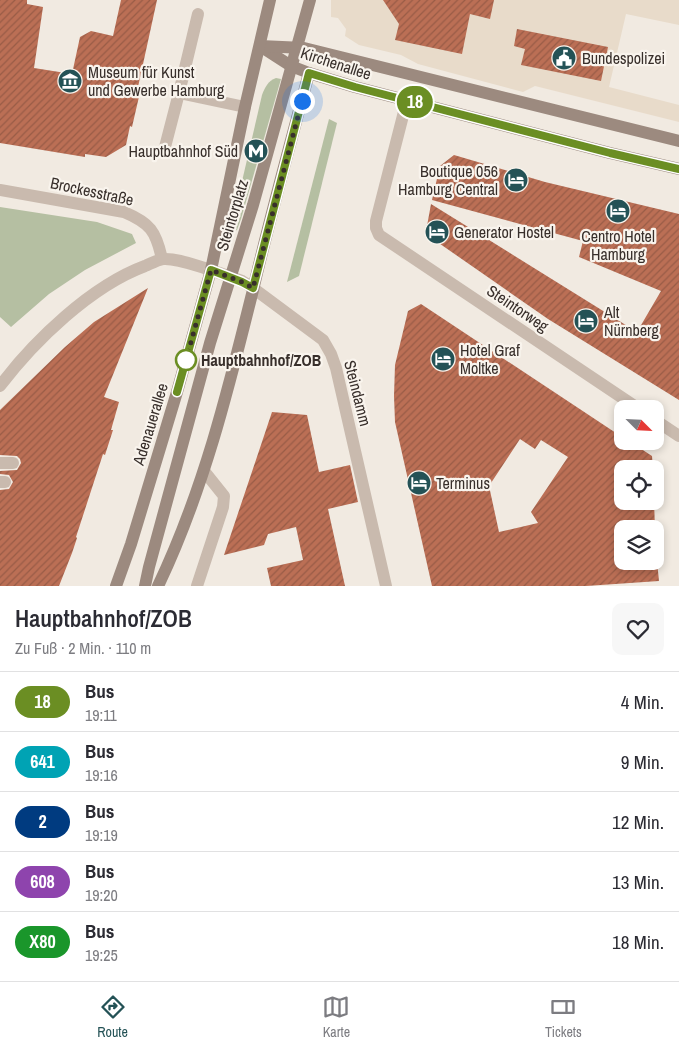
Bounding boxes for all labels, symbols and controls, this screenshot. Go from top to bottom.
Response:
street label: Kirchenallee [298,41,374,85]
public building icon: Bundespolizei [551,45,577,71]
place label: Bundespolizei [582,47,665,69]
place label: Museum für Kunst und Gewerbe Hamburg [88,61,225,101]
museum icon: Museum für Kunst und Gewerbe Hamburg [57,68,83,94]
line badge: 18 [392,86,438,118]
your location [290,89,315,114]
text: 18 [407,89,423,114]
metro station icon: Hauptbahnhof Süd [243,138,269,164]
place label: Hauptbahnhof Süd [129,140,238,162]
place label: Boutique 056 Hamburg Central [398,160,498,200]
hotel icon: Boutique 056 Hamburg Central [503,167,529,193]
street label: Brockesstraße [48,171,136,211]
street label: Steintorplatz [211,176,253,253]
hotel icon: Centro Hotel Hamburg [605,198,631,224]
hotel icon: Generator Hostel [424,219,450,245]
place label: Generator Hostel [454,221,554,243]
place label: Centro Hotel Hamburg [581,225,655,265]
street label: Steintorweg [483,279,554,337]
place label: Alt Nürnberg [603,301,659,341]
hotel icon: Alt Nürnberg [573,308,599,334]
place label: Hotel Graf Moltke [460,339,520,379]
hotel icon: Hotel Graf Moltke [430,346,456,372]
marker: Hauptbahnhof/ZOB [175,349,197,371]
place label: Hauptbahnhof/ZOB [201,349,321,371]
street label: Steindamm [339,358,377,428]
street label: Adenauerallee [127,380,173,469]
north arrow [614,400,664,450]
map controls [614,400,664,570]
button: locate [614,460,664,510]
hotel icon: Terminus [406,470,432,496]
place label: Terminus [436,472,490,494]
button: layers [614,520,664,570]
text: Hauptbahnhof/ZOB [15,602,192,634]
button: heart [612,603,664,655]
text: Zu Fuß · 2 Min. · 110 m [15,637,151,659]
text: Bus [85,678,114,704]
text: 18 [34,689,51,714]
text: 4 Min. [621,689,664,715]
text: 19:11 [85,704,117,726]
text: Bus [85,738,114,764]
text: 641 [30,749,55,774]
text: 9 Min. [621,749,664,775]
text: 19:16 [85,764,118,786]
text: Bus [85,798,114,824]
text: 2 [38,809,47,834]
text: 12 Min. [612,809,664,835]
text: 19:19 [85,824,118,846]
text: Bus [85,858,114,884]
text: 608 [30,869,55,894]
text: 13 Min. [612,869,664,895]
text: 19:20 [85,884,118,906]
text: Bus [85,918,114,944]
text: X80 [29,929,56,954]
text: 18 Min. [612,929,664,955]
text: 19:25 [85,944,118,966]
tab: Route [97,993,128,1041]
tab: Karte [322,993,350,1041]
tab: Tickets [545,993,582,1041]

